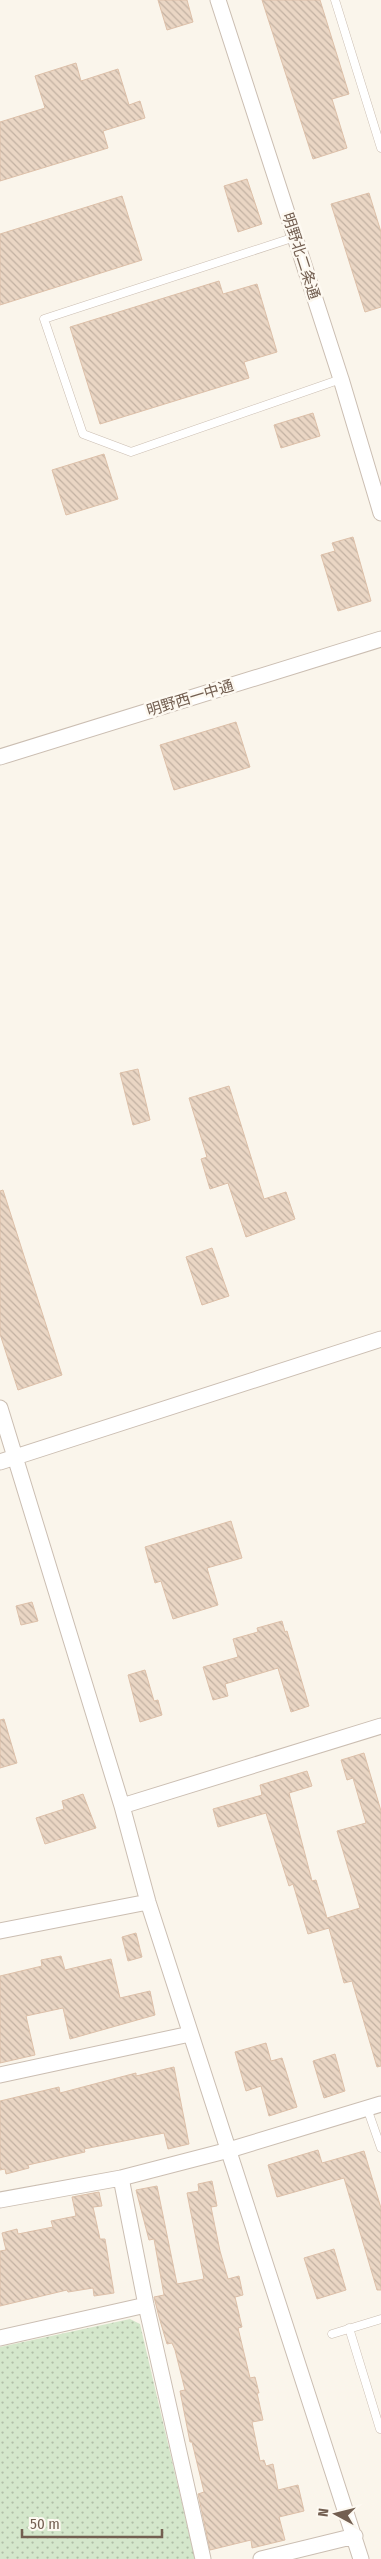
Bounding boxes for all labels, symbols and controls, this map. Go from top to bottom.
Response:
street label: 明野北二条通 [279,210,323,302]
street label: 明野西一中通 [144,676,236,720]
north arrow [311,2489,361,2539]
scale bar [22,2506,162,2538]
text: N [315,2507,333,2518]
text: 50 m [30,2515,60,2533]

